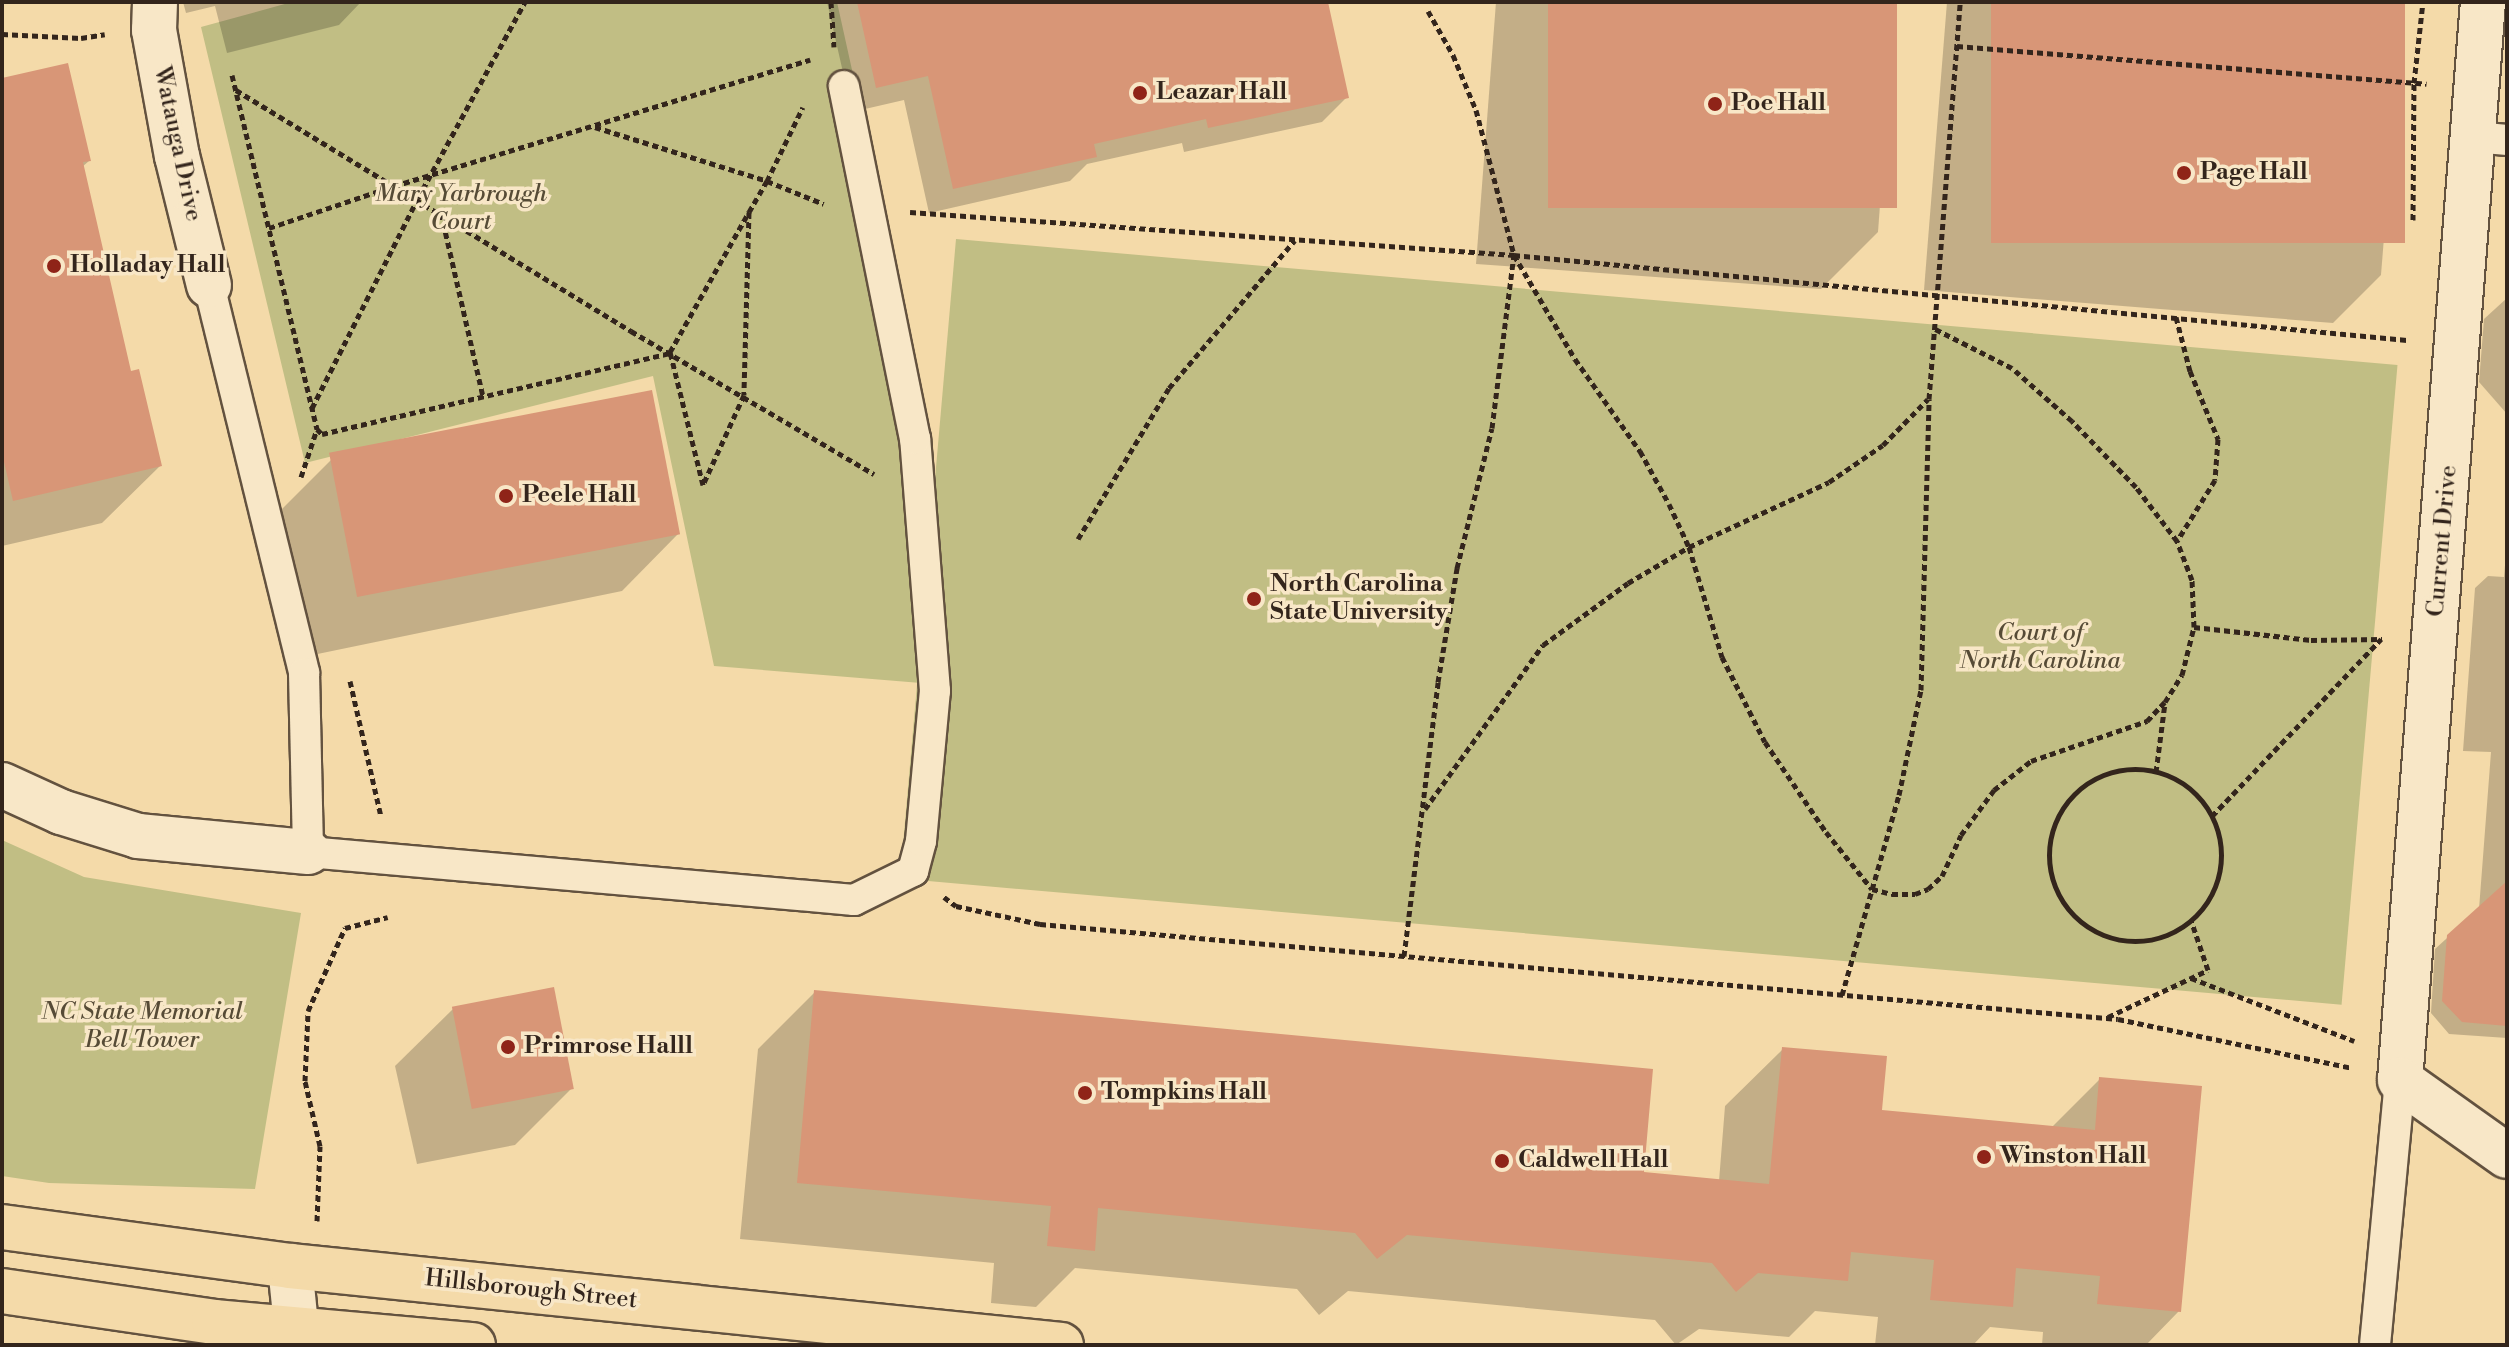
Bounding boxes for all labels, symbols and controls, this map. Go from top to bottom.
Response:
street label: Watauga Drive [147,64,207,224]
place label: Leazar Hall [1156,79,1287,107]
marker: Leazar Hall [1131,84,1149,102]
place label: Poe Hall [1731,90,1826,118]
marker: Poe Hall [1706,95,1724,113]
place label: Page Hall [2200,159,2308,187]
marker: Page Hall [2175,164,2193,182]
park label: Mary Yarbrough Court [375,181,547,237]
place label: Holladay Hall [70,252,225,280]
marker: Holladay Hall [45,257,63,275]
street label: Current Drive [2422,464,2464,618]
place label: Peele Hall [522,482,636,510]
marker: Peele Hall [497,487,515,505]
place label: North Carolina State University [1270,571,1447,627]
marker: North Carolina State University [1245,590,1263,608]
park label: Court of North Carolina [1960,620,2120,676]
park label: NC State Memorial Bell Tower [41,999,243,1055]
place label: Primrose Halll [524,1033,693,1061]
marker: Primrose Halll [499,1038,517,1056]
place label: Tompkins Hall [1101,1079,1267,1107]
marker: Tompkins Hall [1076,1084,1094,1102]
place label: Winston Hall [2000,1143,2146,1171]
place label: Caldwell Hall [1518,1147,1668,1175]
marker: Winston Hall [1975,1148,1993,1166]
marker: Caldwell Hall [1493,1152,1511,1170]
street label: Hillsborough Street [424,1265,638,1315]

